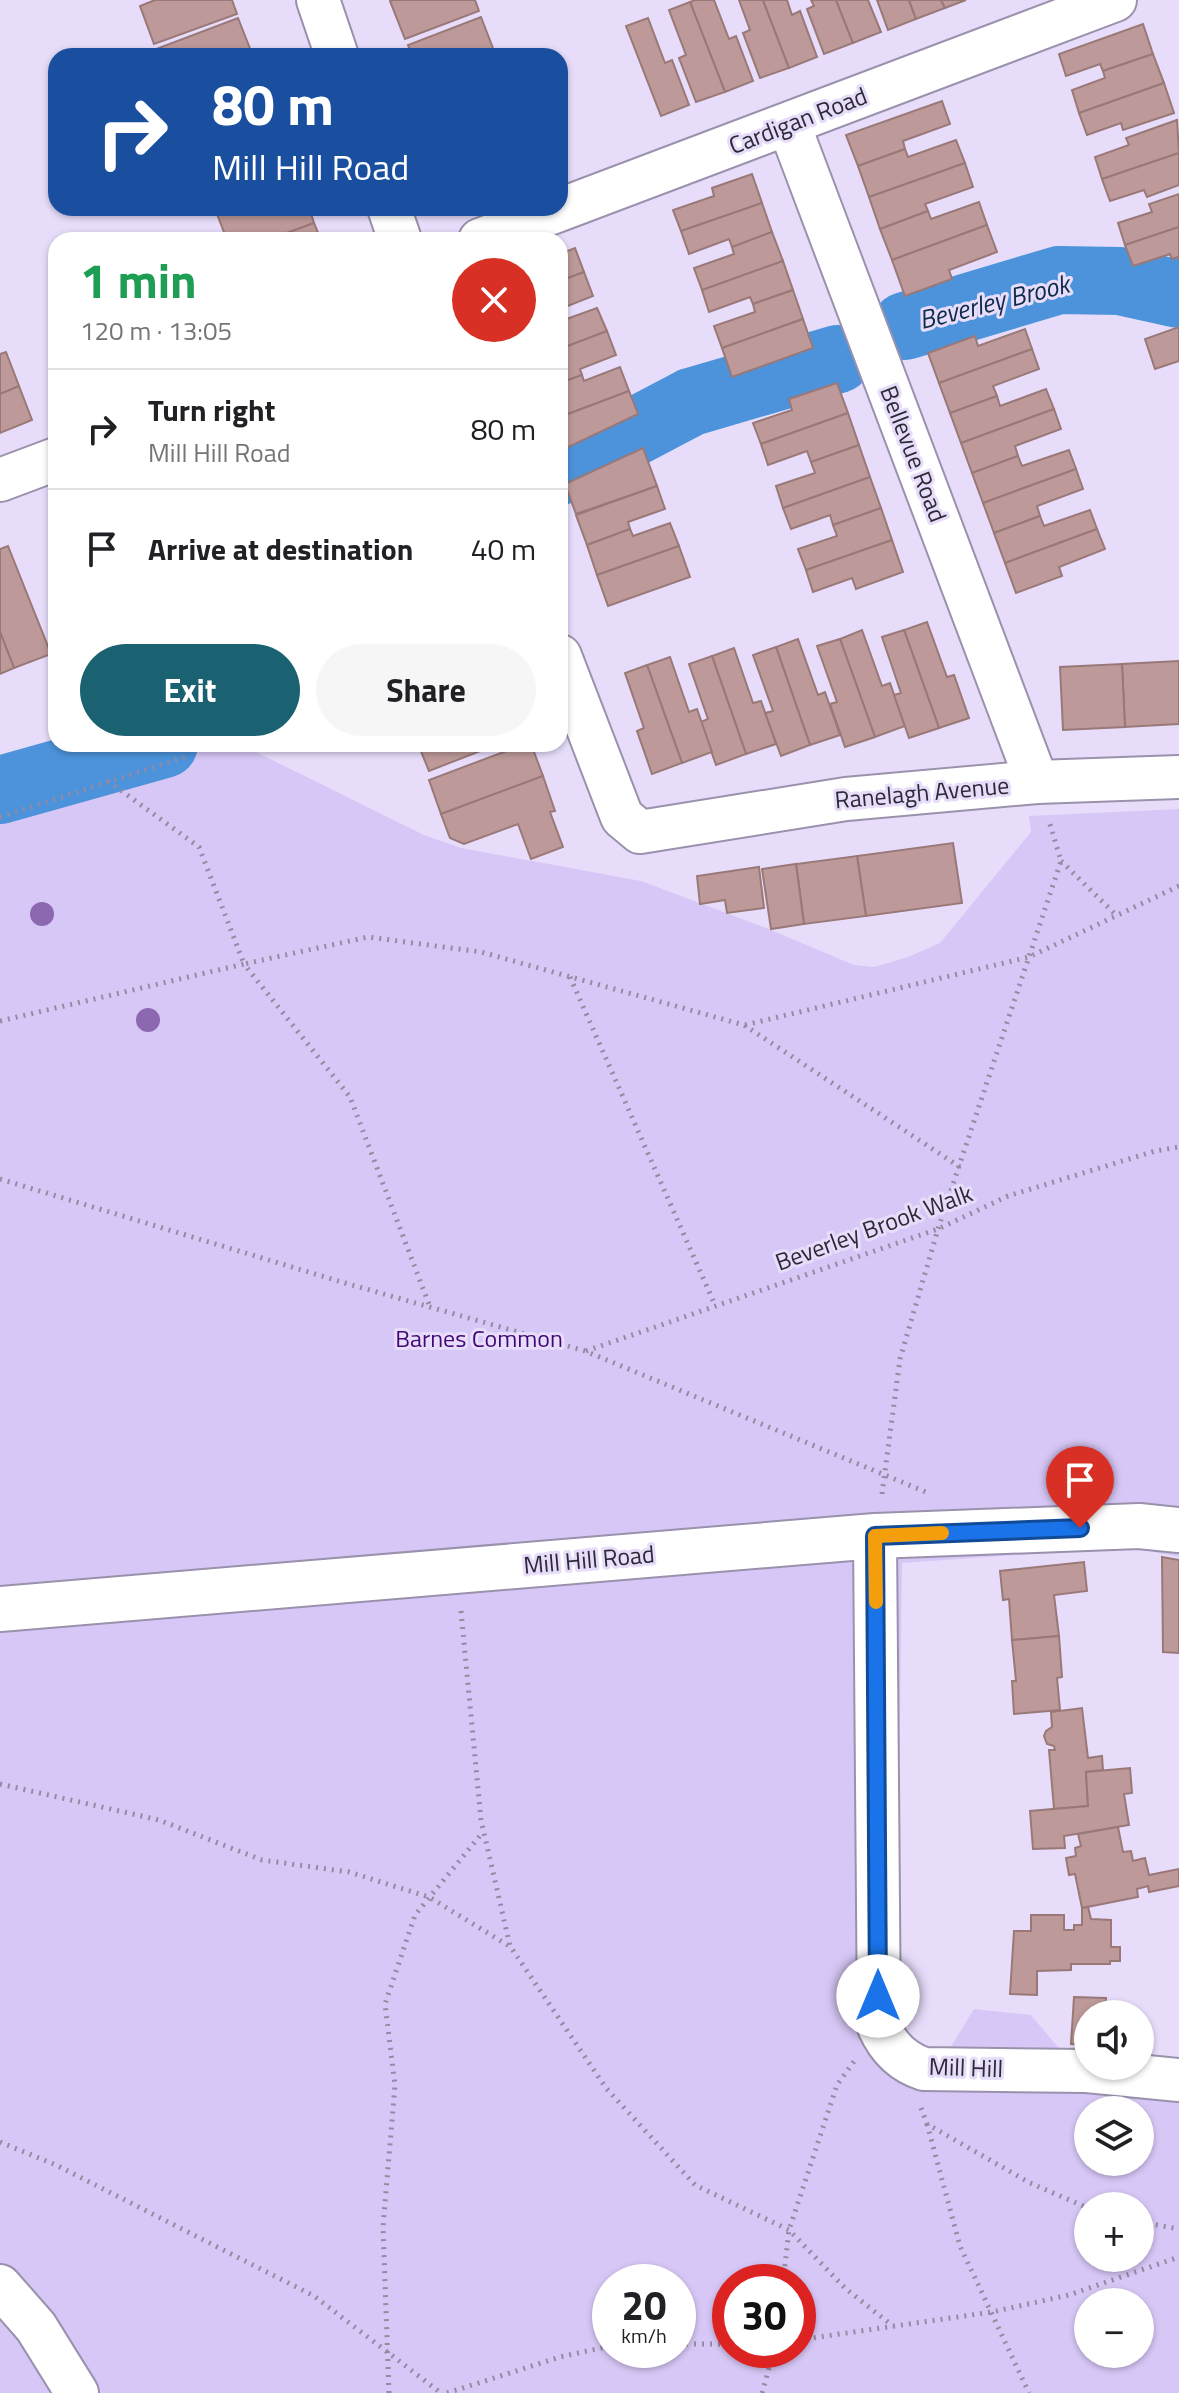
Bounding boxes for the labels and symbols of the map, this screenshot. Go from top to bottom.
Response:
street label: Cardigan Road [723,77,872,163]
water label: Beverley Brook [915,263,1076,339]
street label: Bellevue Road [871,380,956,527]
street label: Ranelagh Avenue [833,766,1011,818]
street label: Beverley Brook Walk [770,1174,978,1279]
park label: Barnes Common [395,1320,563,1356]
pin [1046,1446,1114,1528]
street label: Mill Hill Road [522,1535,656,1583]
position arrow [836,1954,920,2038]
street label: Mill Hill [928,2048,1004,2086]
speed limit sign: 30 [712,2264,816,2368]

